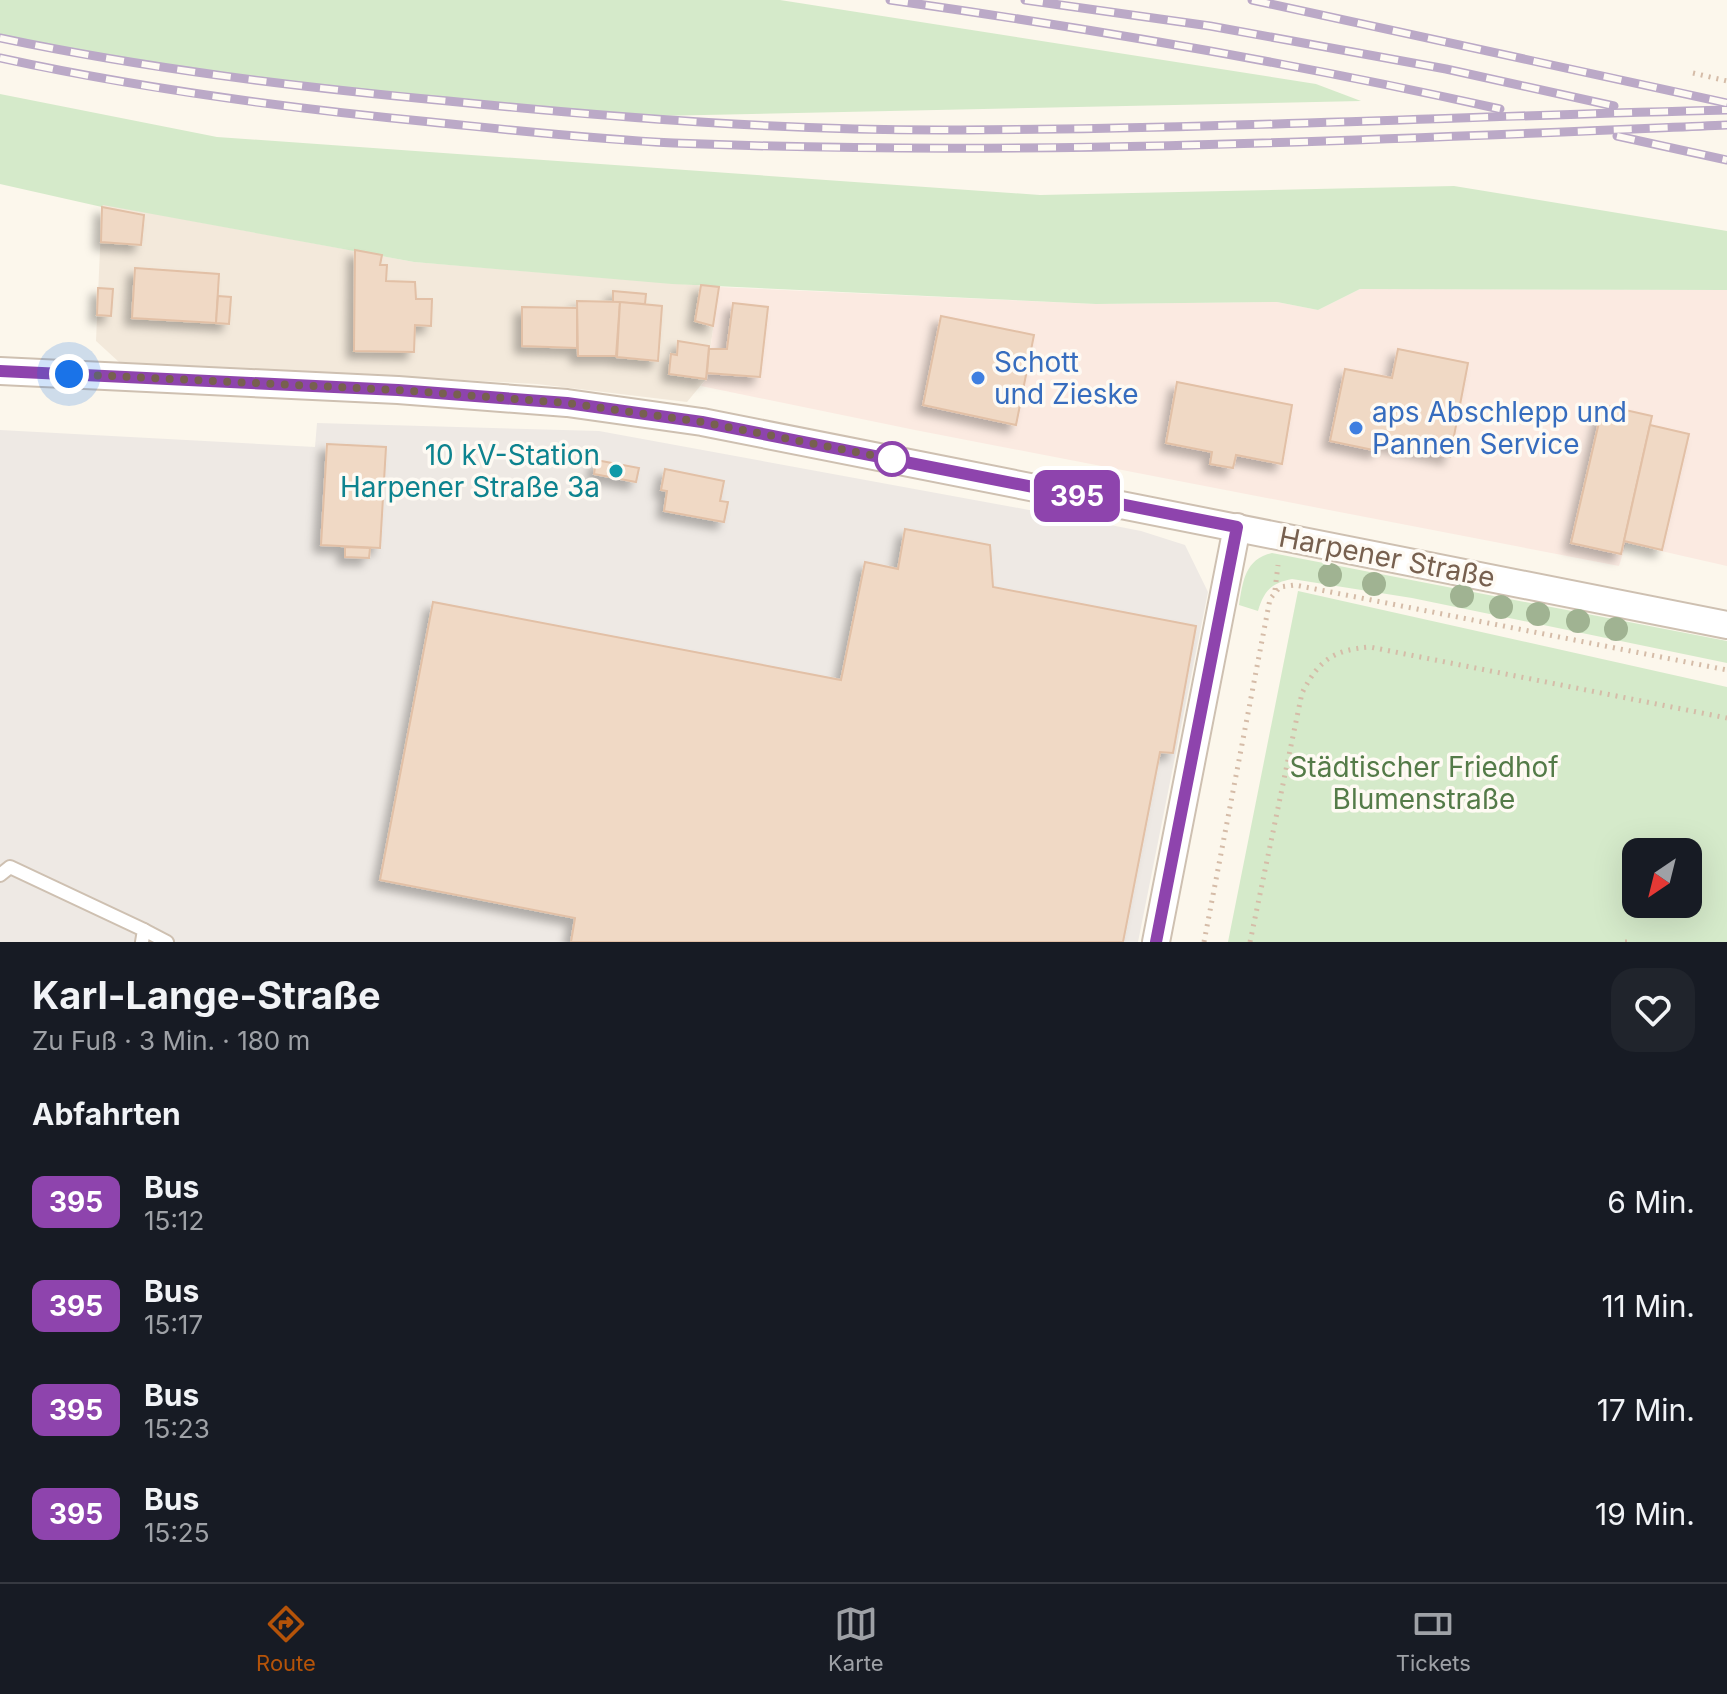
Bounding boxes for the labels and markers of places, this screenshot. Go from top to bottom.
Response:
place label: Schott und Zieske [994,345,1139,411]
marker: Schott und Zieske [969,369,987,387]
place label: aps Abschlepp und Pannen Service [1372,395,1627,461]
marker: aps Abschlepp und Pannen Service [1347,419,1365,437]
place label: 10 kV-Station Harpener Straße 3a [340,438,600,504]
unlabelled marker [875,442,909,476]
marker: 10 kV-Station Harpener Straße 3a [607,462,625,480]

